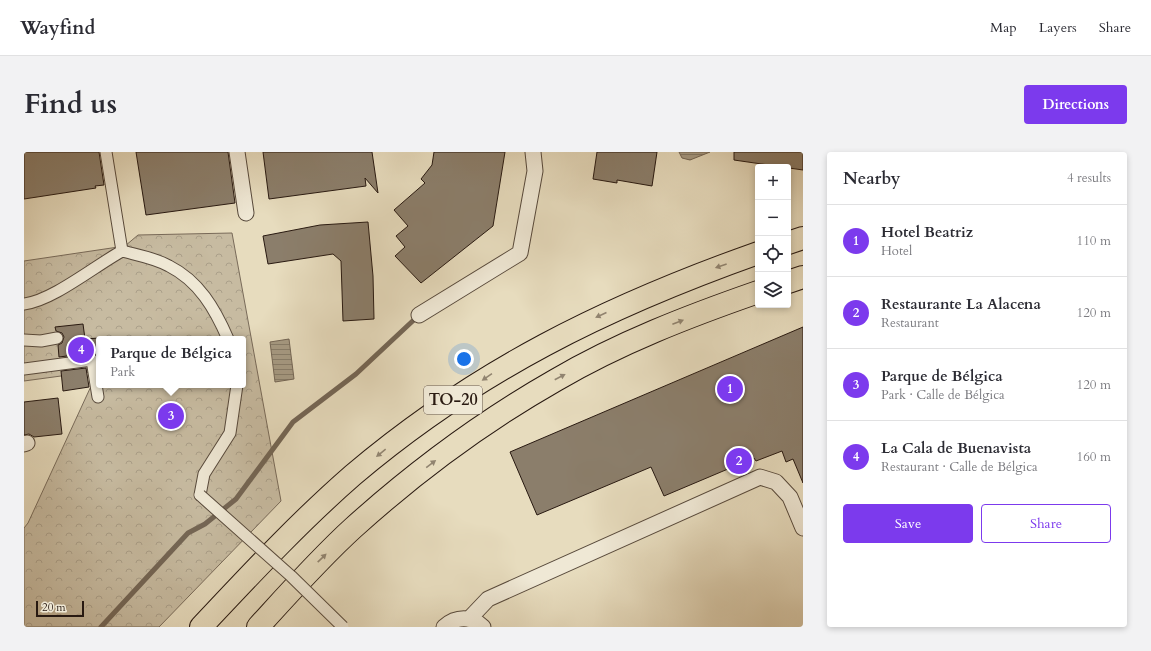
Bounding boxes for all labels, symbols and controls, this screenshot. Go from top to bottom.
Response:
text: Wayfind [20,15,95,41]
text: Map [990,18,1017,37]
text: Layers [1039,18,1077,37]
text: Share [1099,18,1131,37]
text: Find us [24,85,117,123]
button: Directions [1024,85,1127,124]
map controls [755,164,791,308]
button: + [755,164,791,200]
text: Nearby [843,167,900,190]
text: 4 results [1067,169,1111,187]
button: − [755,200,791,236]
text: Hotel Beatriz [881,222,973,242]
text: 1 [853,232,859,250]
text: 110 m [1077,232,1111,250]
button: locate [755,236,791,272]
text: Hotel [881,242,912,260]
one-way arrow [715,264,727,270]
button: layers [755,272,791,308]
text: Restaurante La Alacena [881,294,1041,314]
text: 2 [853,304,859,322]
text: 120 m [1077,304,1111,322]
one-way arrow [595,312,607,319]
text: Restaurant [881,314,939,332]
one-way arrow [673,319,685,325]
pin: 4 [68,335,94,365]
popup [96,336,246,388]
text: Parque de Bélgica [110,343,232,363]
your location [454,349,474,369]
text: Park [110,363,135,381]
text: Parque de Bélgica [881,366,1003,386]
one-way arrow [481,373,492,381]
one-way arrow [555,374,566,381]
pin: 1 [717,374,743,404]
text: 3 [853,376,859,394]
text: 120 m [1077,376,1111,394]
road number: TO-20 [424,386,482,414]
text: Park · Calle de Bélgica [881,386,1005,404]
pin: 3 [158,401,184,431]
text: La Cala de Buenavista [881,438,1031,458]
pin: 2 [726,446,752,476]
text: 4 [853,448,859,466]
text: 160 m [1077,448,1111,466]
one-way arrow [376,449,387,457]
text: Restaurant · Calle de Bélgica [881,458,1038,476]
one-way arrow [425,460,436,468]
button: Save [843,504,973,543]
button: Share [981,504,1111,543]
one-way arrow [317,553,327,563]
scale bar [36,599,84,618]
text: 20 m [42,600,66,615]

